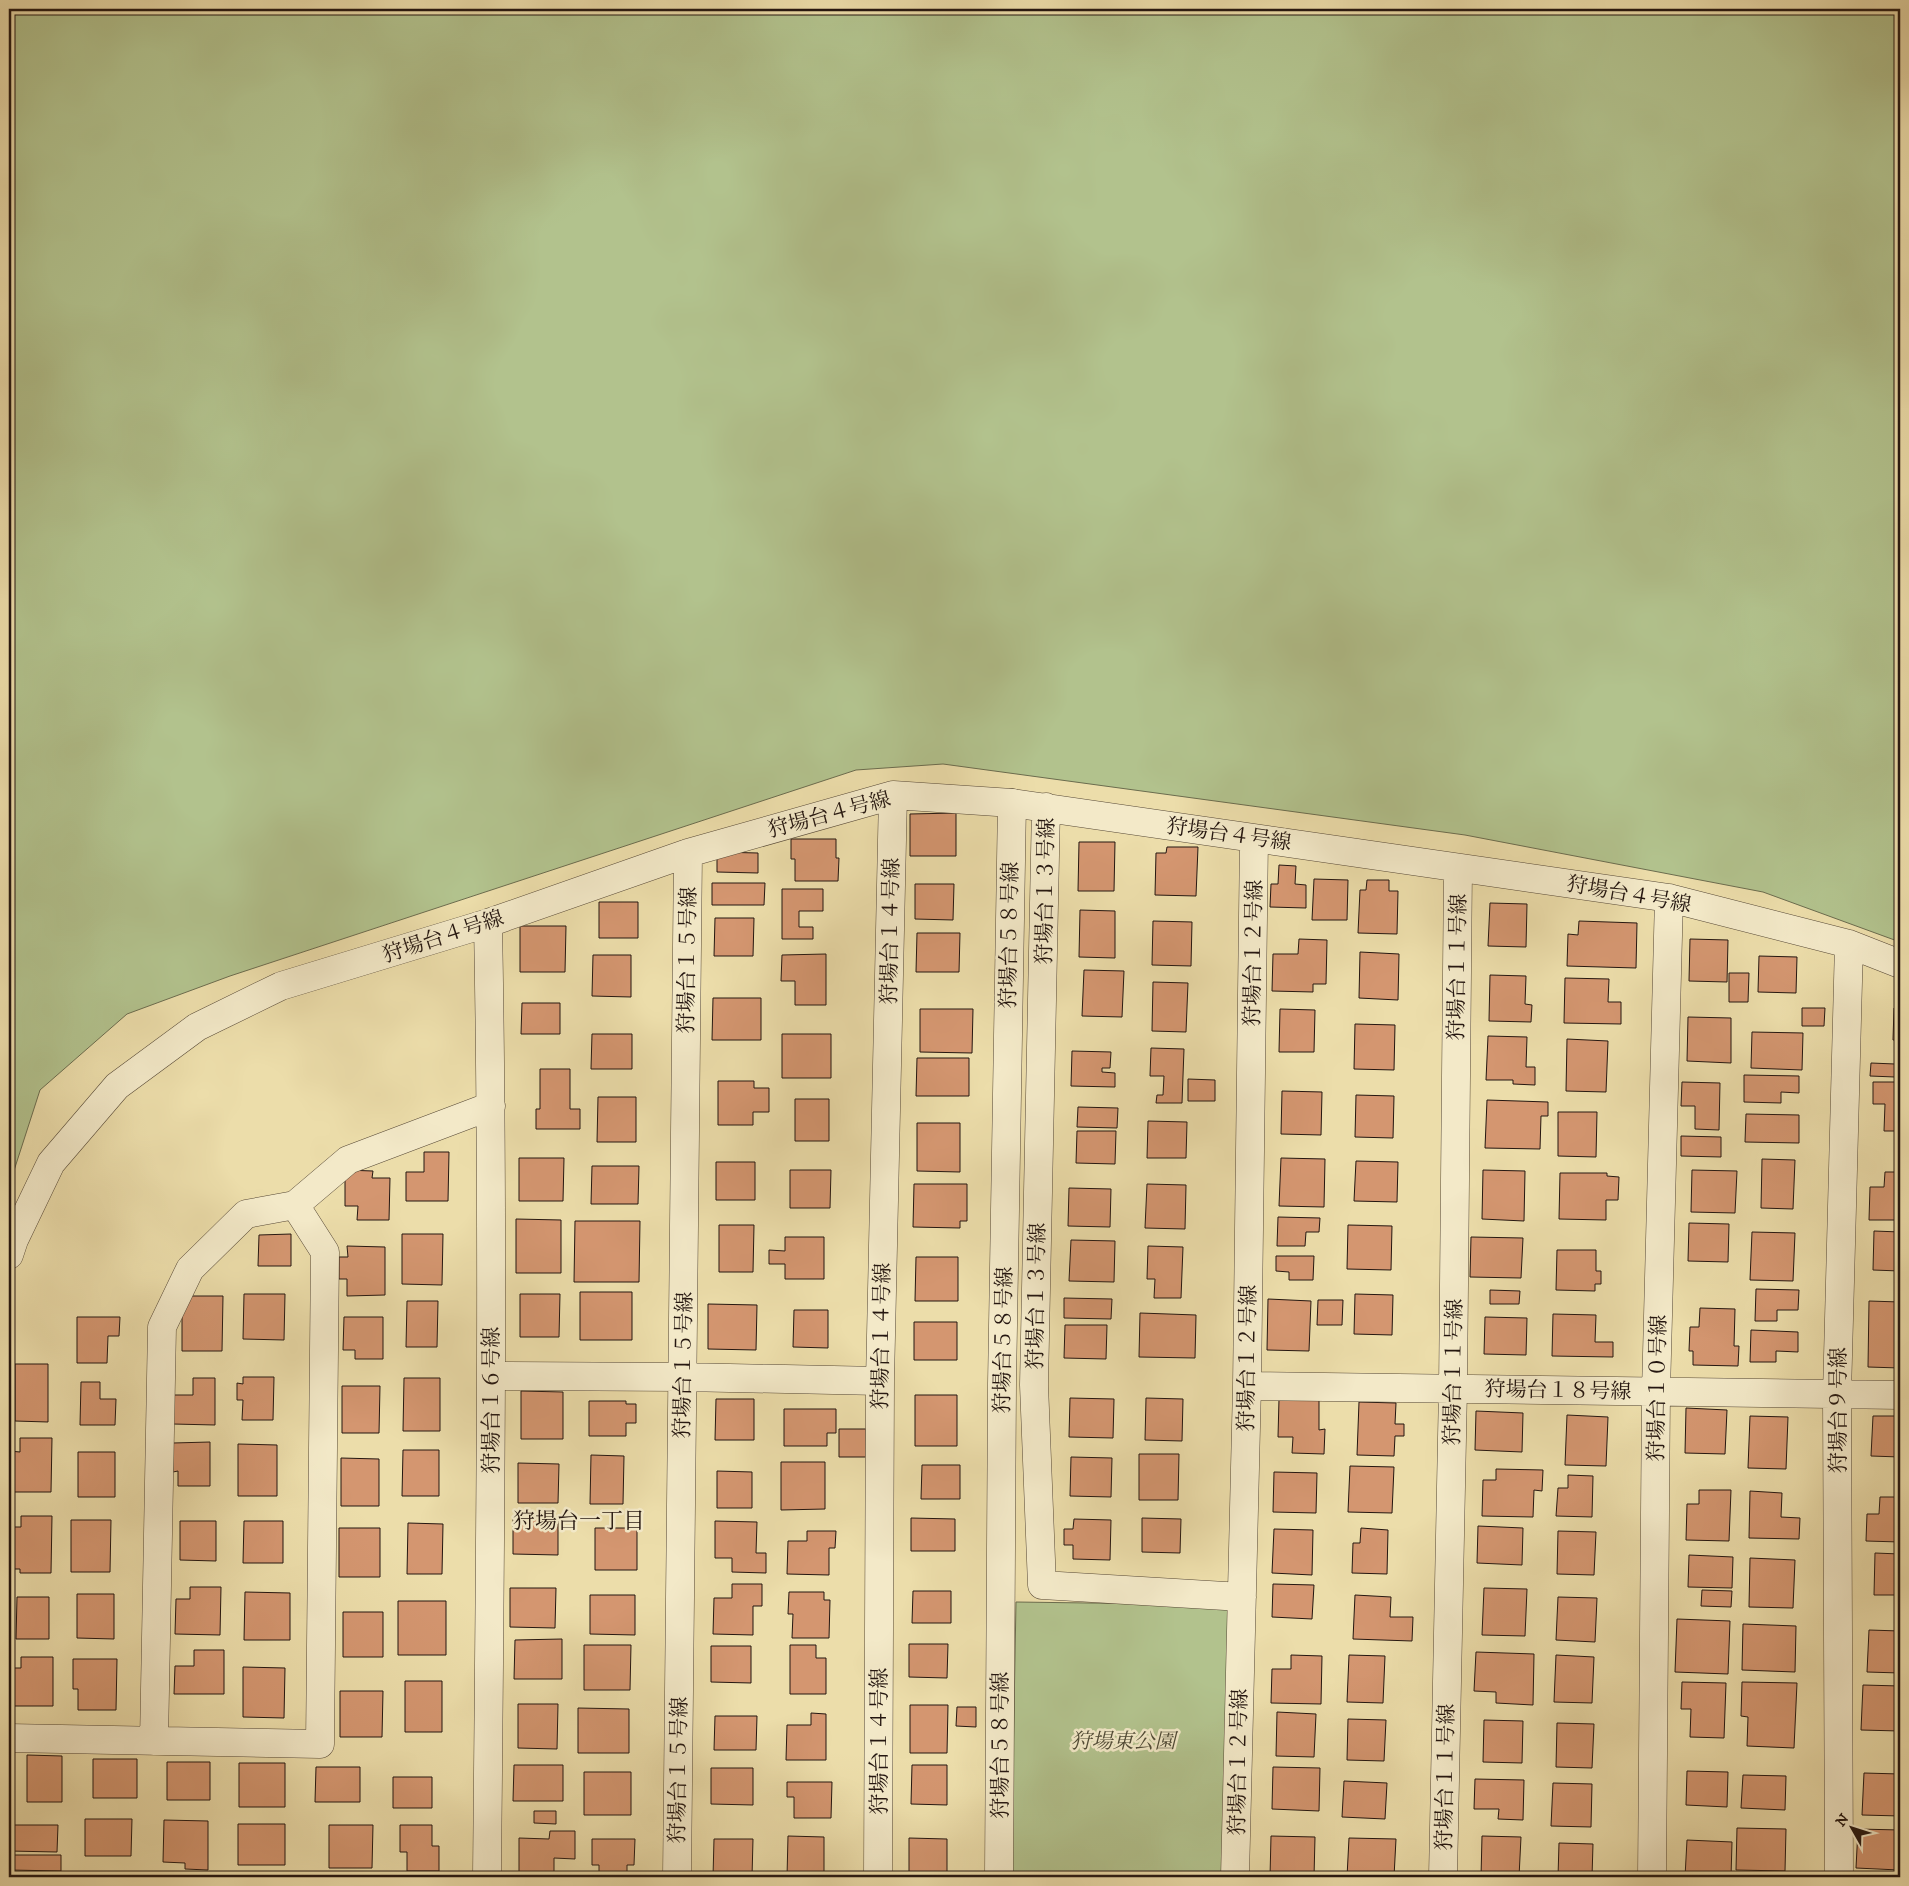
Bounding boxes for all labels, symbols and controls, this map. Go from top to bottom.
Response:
street label: 狩場台４号線 [765,786,893,844]
street label: 狩場台４号線 [1165,813,1293,857]
street label: 狩場台１３号線 [1032,817,1060,965]
street label: 狩場台１４号線 [877,857,905,1005]
street label: 狩場台５８号線 [996,861,1024,1009]
street label: 狩場台４号線 [1565,871,1693,919]
street label: 狩場台１２号線 [1240,879,1268,1027]
street label: 狩場台１５号線 [674,886,702,1034]
street label: 狩場台１１号線 [1444,893,1472,1041]
street label: 狩場台４号線 [379,905,507,969]
street label: 狩場台１３号線 [1023,1222,1051,1370]
street label: 狩場台１４号線 [868,1262,896,1410]
street label: 狩場台５８号線 [990,1266,1018,1414]
street label: 狩場台１２号線 [1234,1284,1262,1432]
street label: 狩場台１５号線 [670,1291,698,1439]
street label: 狩場台１１号線 [1440,1298,1468,1446]
street label: 狩場台１０号線 [1644,1314,1672,1462]
street label: 狩場台１６号線 [479,1327,505,1474]
street label: 狩場台９号線 [1826,1347,1852,1473]
street label: 狩場台１８号線 [1484,1377,1632,1405]
district label: 狩場台一丁目 [513,1508,645,1535]
street label: 狩場台１４号線 [867,1668,893,1815]
street label: 狩場台５８号線 [988,1672,1014,1819]
street label: 狩場台１２号線 [1225,1688,1253,1836]
street label: 狩場台１５号線 [665,1696,693,1844]
street label: 狩場台１１号線 [1432,1703,1460,1851]
park label: 狩場東公園 [1071,1729,1178,1755]
north arrow [1826,1804,1876,1854]
text: N [1832,1810,1854,1831]

